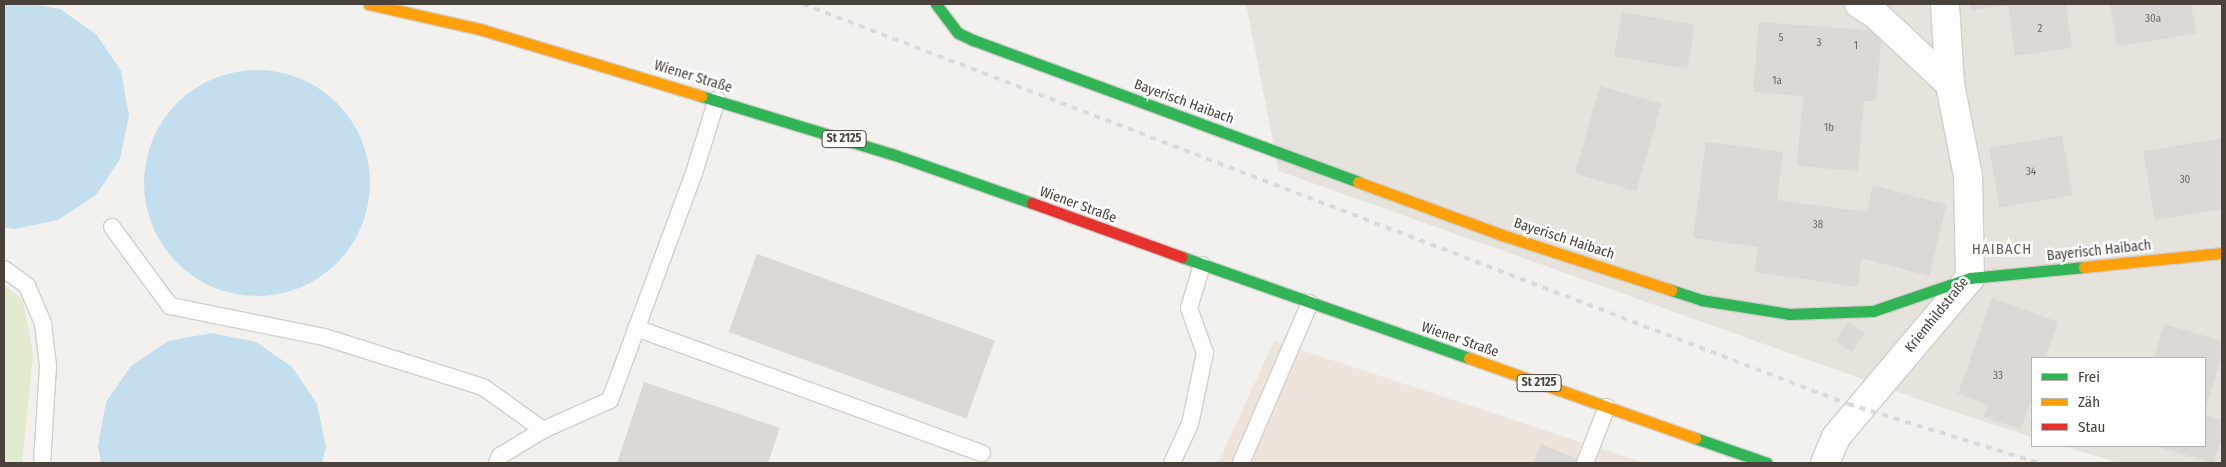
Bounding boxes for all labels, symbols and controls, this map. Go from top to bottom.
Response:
house number: 30a [2145,12,2161,26]
house number: 2 [2038,22,2042,36]
house number: 5 [1778,31,1784,45]
house number: 3 [1817,36,1821,50]
house number: 1 [1854,39,1858,53]
street label: Wiener Straße [652,57,734,97]
house number: 1a [1772,74,1782,88]
street label: Bayerisch Haibach [1132,76,1236,128]
house number: 1b [1824,121,1834,135]
road number: St 2125 [822,130,866,148]
house number: 34 [2026,165,2036,179]
house number: 30 [2180,173,2190,187]
street label: Wiener Straße [1037,183,1119,227]
street label: Bayerisch Haibach [1512,215,1616,263]
house number: 38 [1813,218,1823,232]
street label: Bayerisch Haibach [2046,237,2152,265]
district label: HAIBACH [1971,241,2033,259]
street label: Kriemhildstraße [1902,274,1972,356]
street label: Wiener Straße [1419,319,1501,361]
legend [2031,357,2206,447]
text: Frei [2078,368,2100,386]
house number: 33 [1993,369,2003,383]
road number: St 2125 [1516,373,1562,392]
text: Zäh [2078,393,2100,411]
text: Stau [2078,418,2105,436]

